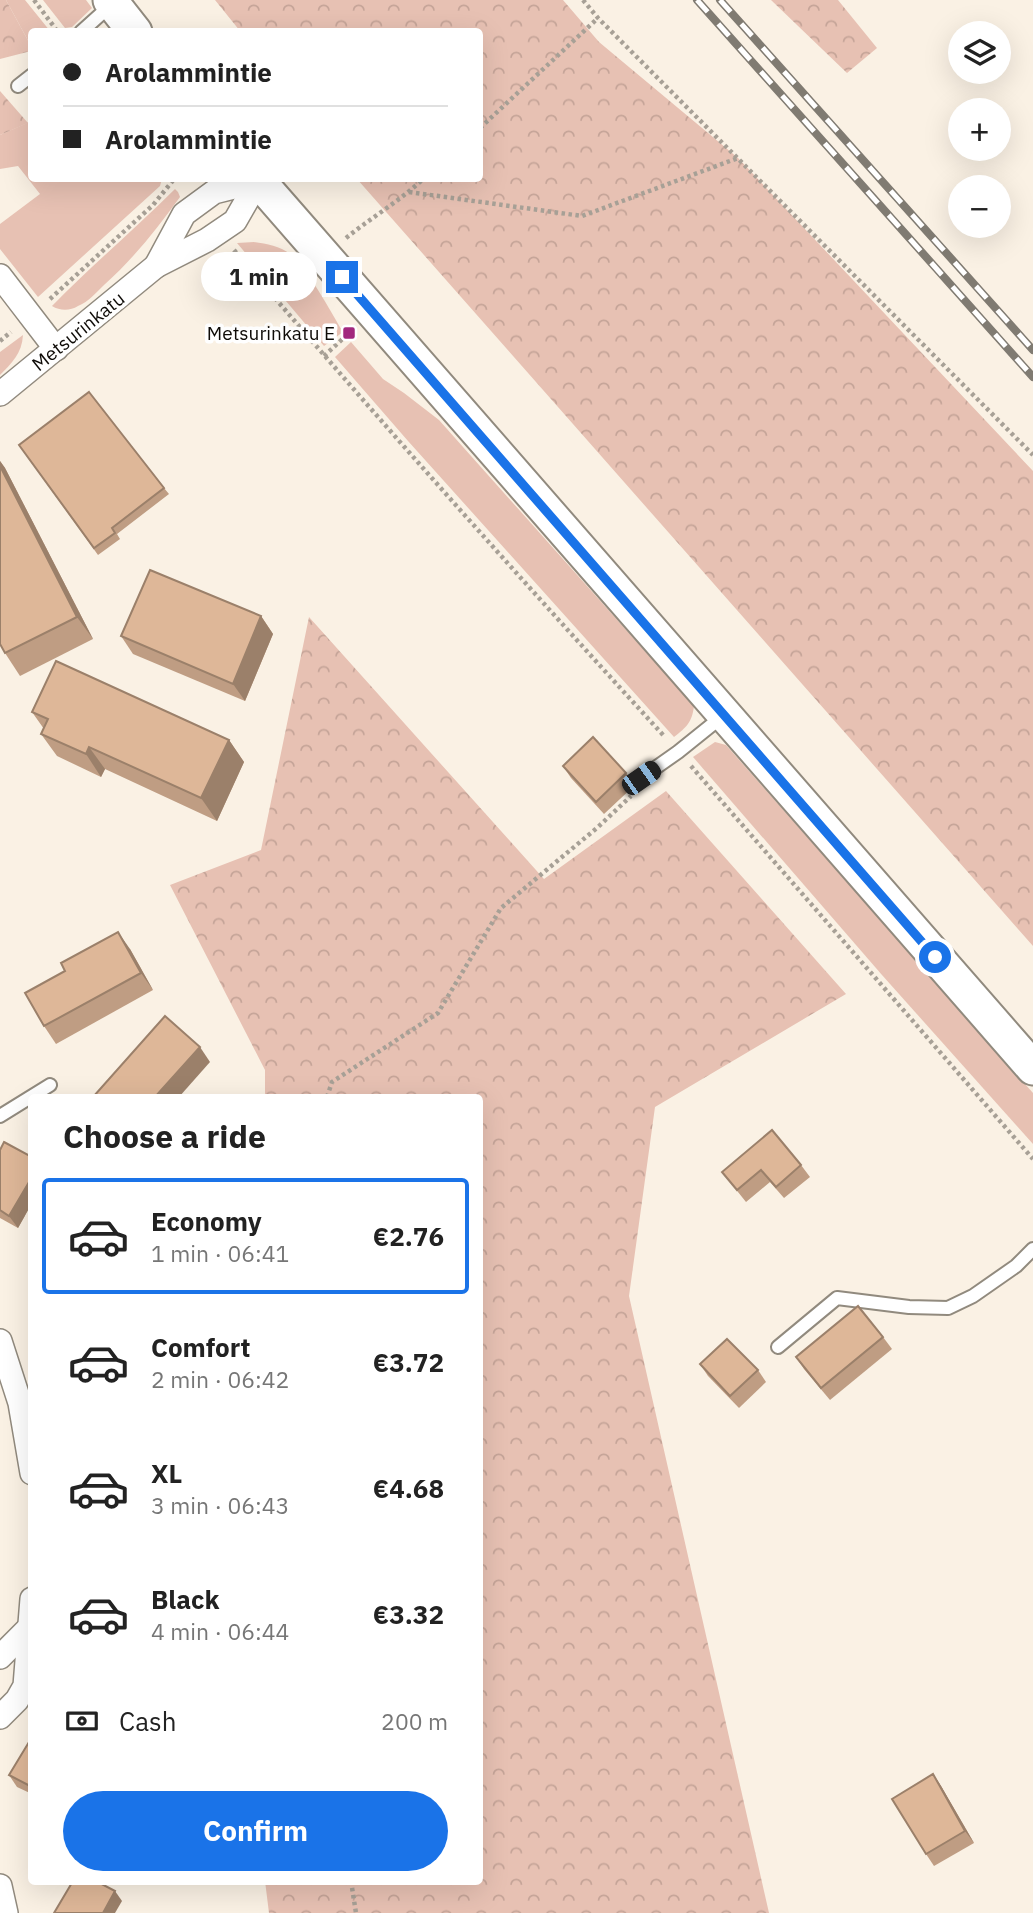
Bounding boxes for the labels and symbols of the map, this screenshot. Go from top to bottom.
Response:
callout: 1 min [202,252,318,302]
route end [326,261,358,293]
street label: Metsurinkatu [27,286,129,376]
place label: Metsurinkatu E [207,321,335,345]
marker: Metsurinkatu E [341,325,357,341]
car [618,757,665,799]
route start [919,941,951,973]

